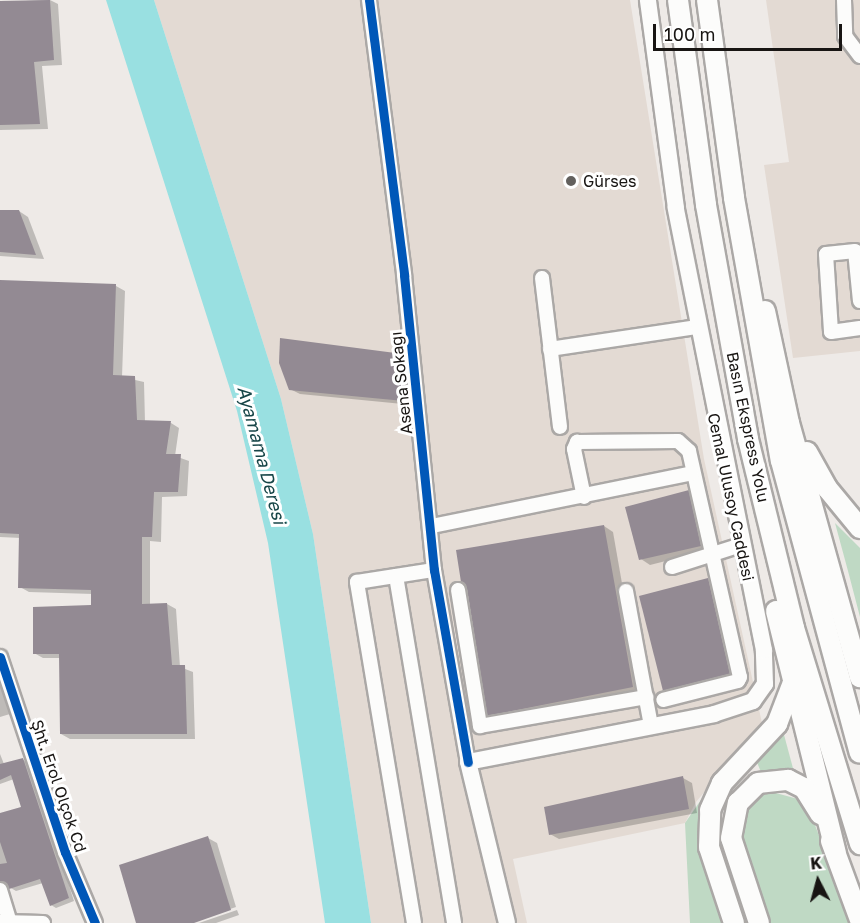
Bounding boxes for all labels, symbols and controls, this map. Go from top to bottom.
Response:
scale bar [656,12,845,50]
text: 100 m [664,23,715,45]
place label: Gürses [583,171,636,191]
marker: Gürses [564,174,578,188]
street label: Asena Sokağı [386,331,416,435]
street label: Basın Ekspress Yolu [723,350,773,504]
water label: Ayamama Deresi [233,384,291,526]
street label: Cemal Ulusoy Caddesi [704,411,758,583]
street label: Şht. Erol Olçok Cd [27,717,91,855]
north arrow [788,851,848,911]
text: K [809,853,823,874]

